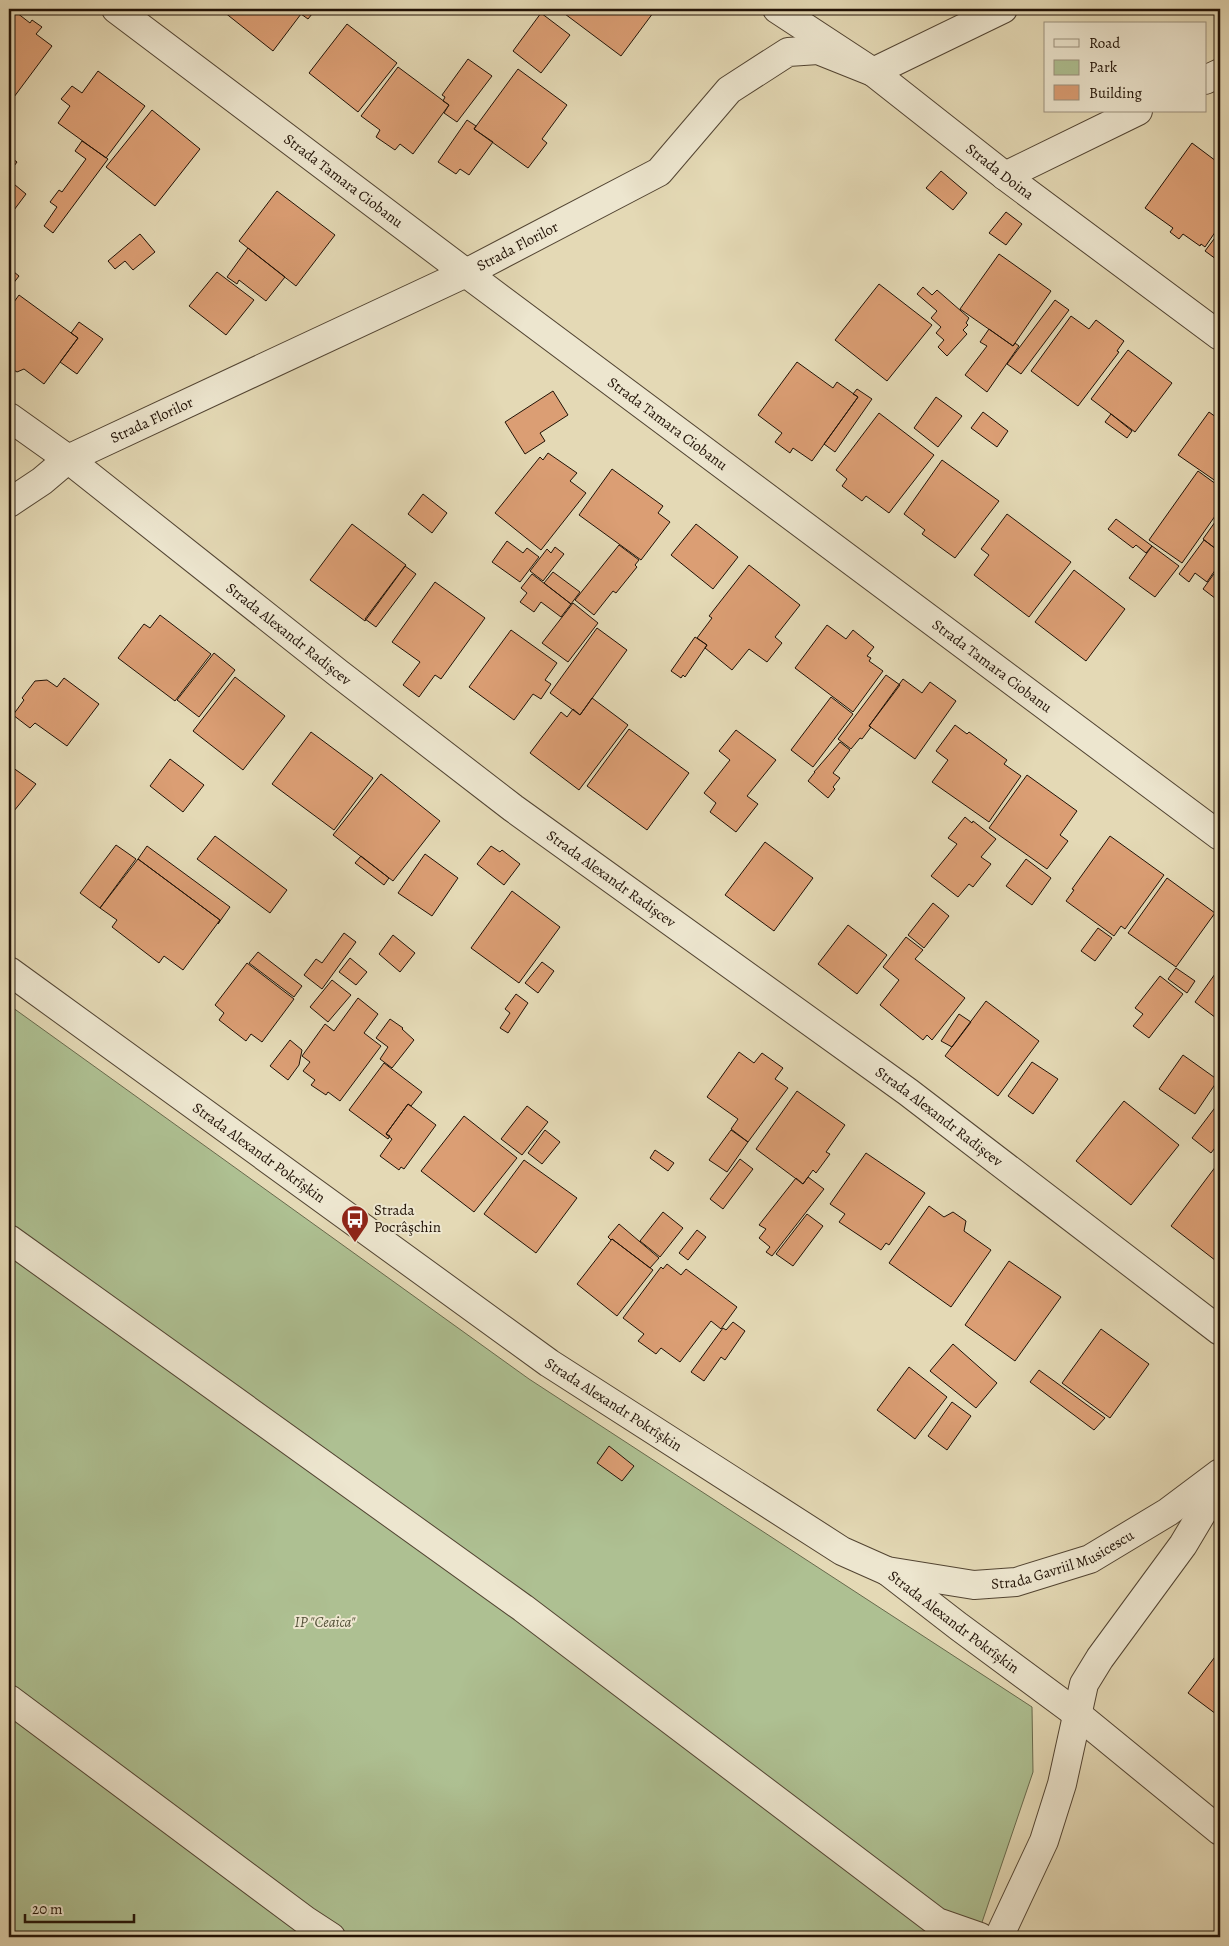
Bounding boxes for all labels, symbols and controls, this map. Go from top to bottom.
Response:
legend [1044,22,1206,112]
text: Road [1089,33,1121,53]
text: Park [1089,57,1118,77]
text: Building [1089,83,1142,103]
street label: Strada Tamara Ciobanu [280,129,408,233]
street label: Strada Doina [962,139,1038,204]
street label: Strada Florilor [473,216,562,276]
street label: Strada Tamara Ciobanu [604,372,732,475]
street label: Strada Florilor [107,392,197,448]
street label: Strada Alexandr Radișcev [222,578,356,690]
street label: Strada Tamara Ciobanu [928,614,1057,718]
street label: Strada Alexandr Radișcev [543,825,680,932]
street label: Strada Alexandr Radișcev [871,1062,1007,1171]
street label: Strada Alexandr Pokrîșkin [189,1098,329,1207]
place label: Strada Pocrâşchin [374,1200,441,1237]
bus stop icon: Strada Pocrâşchin [340,1204,370,1243]
street label: Strada Alexandr Pokrîșkin [541,1353,686,1456]
street label: Strada Gavriil Musicescu [991,1524,1138,1594]
street label: Strada Alexandr Pokrîșkin [884,1566,1023,1678]
park label: IP "Ceaica" [294,1612,356,1632]
scale bar [25,1891,134,1923]
text: 20 m [32,1899,63,1919]

